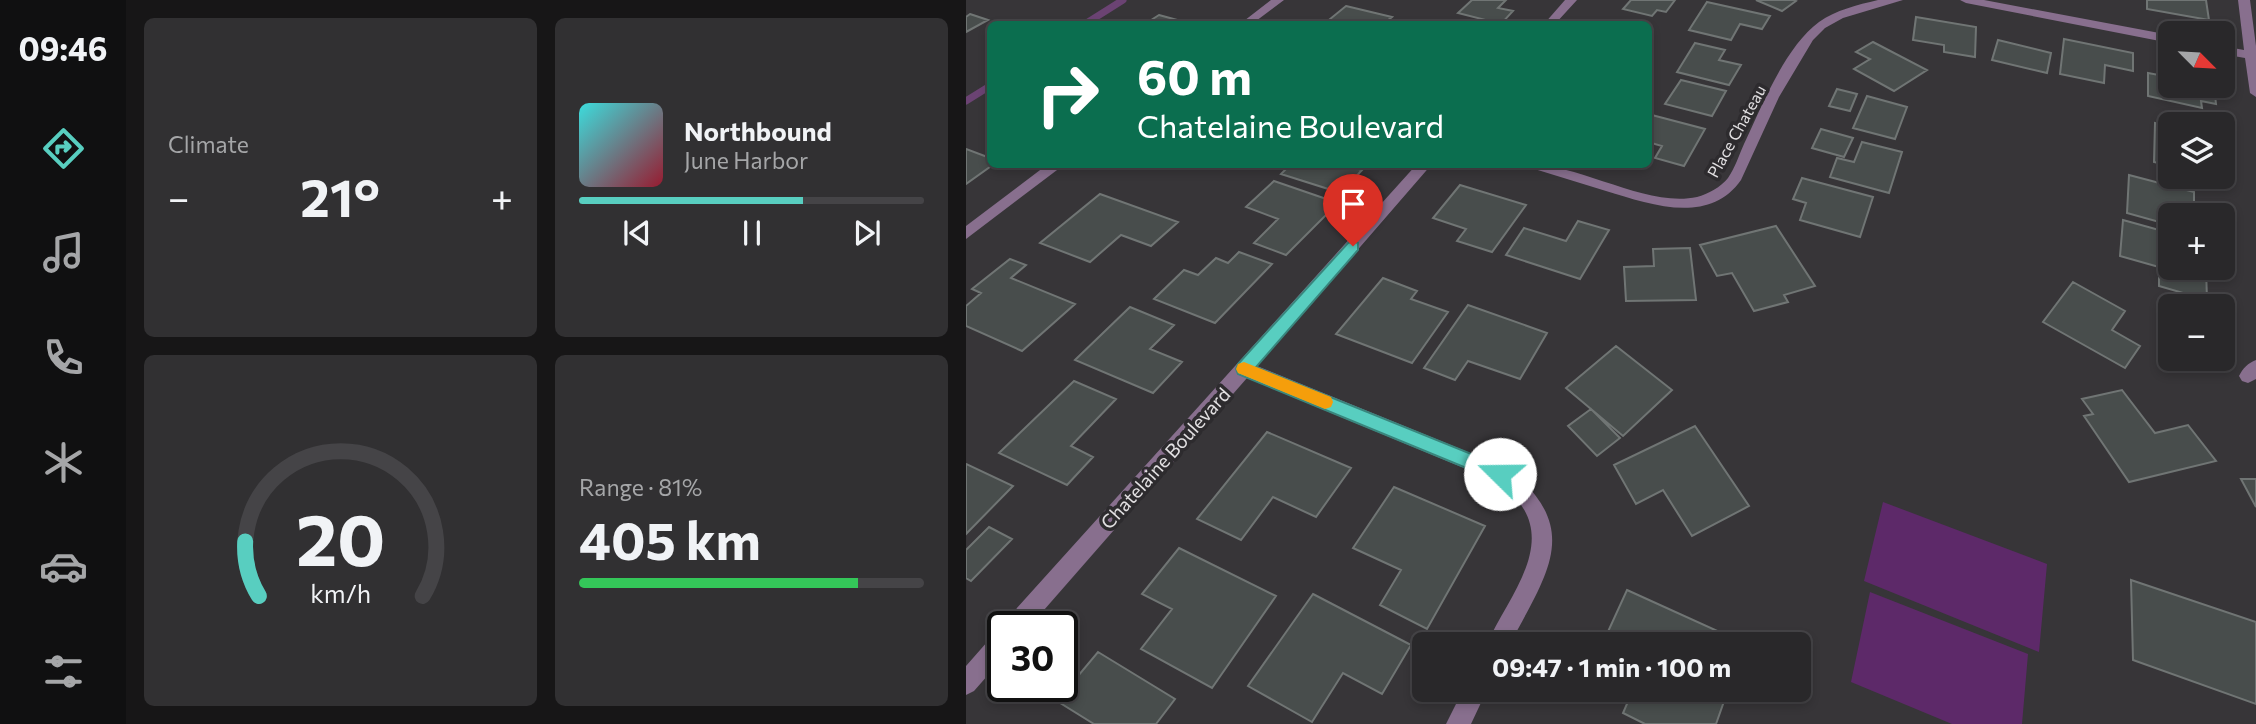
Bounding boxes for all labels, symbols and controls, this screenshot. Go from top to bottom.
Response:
north arrow [2158,21,2235,98]
map controls [2158,21,2235,371]
text: 09:46 [19,28,107,68]
text: 60 m [1137,45,1252,105]
icon: right [1022,49,1113,140]
street label: Place Chateau [1703,82,1769,180]
text: Chatelaine Boulevard [1137,105,1444,145]
button: layers [2158,112,2235,189]
text: Northbound [684,115,832,146]
icon: directions [39,124,88,173]
text: Climate [168,130,249,158]
text: June Harbor [684,146,808,174]
text: 21° [300,164,380,228]
text: − [168,173,190,220]
text: + [491,173,513,220]
pin [1323,174,1383,246]
icon: arrive [1334,185,1372,223]
button: + [2158,203,2235,280]
icon: previous [618,214,656,252]
icon: pause [733,214,771,252]
icon: next [848,214,886,252]
icon: music [39,228,88,277]
button: − [2158,294,2235,371]
icon: phone [39,333,88,382]
street label: Chatelaine Boulevard [1095,383,1235,533]
position arrow [1463,437,1537,511]
icon: climate [39,438,88,487]
text: Range · 81% [579,473,702,501]
text: 20 [296,493,385,582]
text: 405 km [579,507,761,571]
icon: car [39,542,88,591]
text: km/h [310,578,371,608]
speed limit sign: 30 [987,611,1078,702]
icon: filters [39,647,88,696]
text: 09:47 · 1 min · 100 m [1492,651,1731,682]

